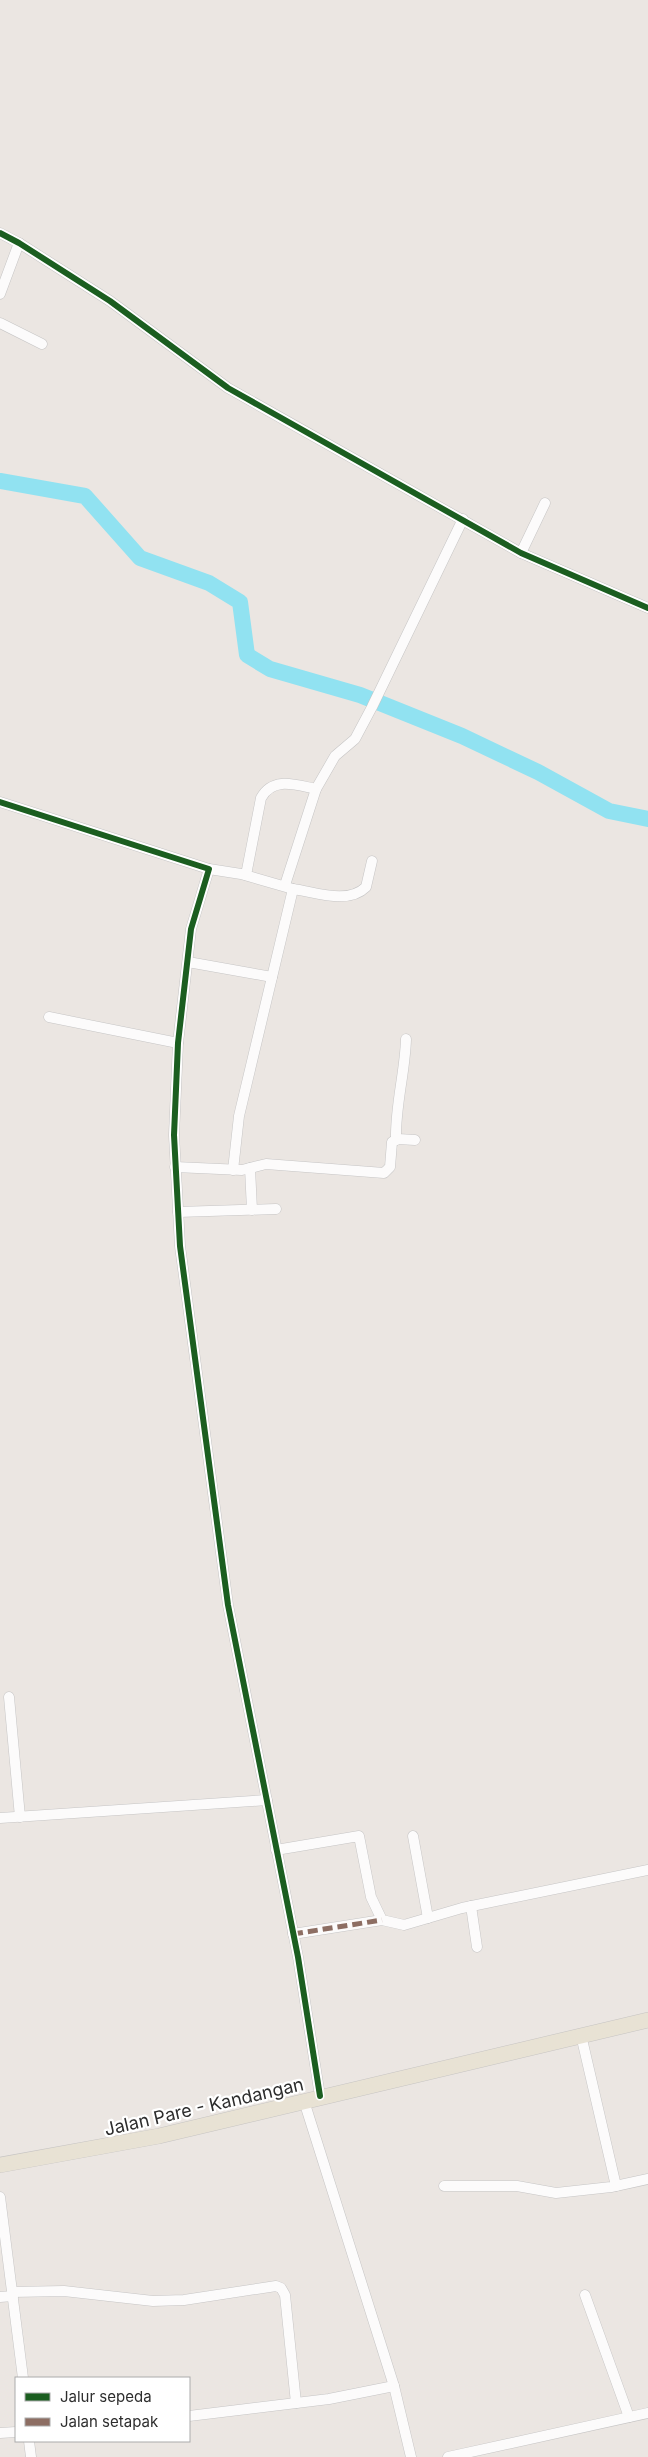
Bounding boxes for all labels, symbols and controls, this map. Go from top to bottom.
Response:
street label: Jalan Pare - Kandangan [102,2073,306,2140]
legend [15,2377,190,2442]
text: Jalur sepeda [60,2387,152,2406]
text: Jalan setapak [60,2412,159,2431]

